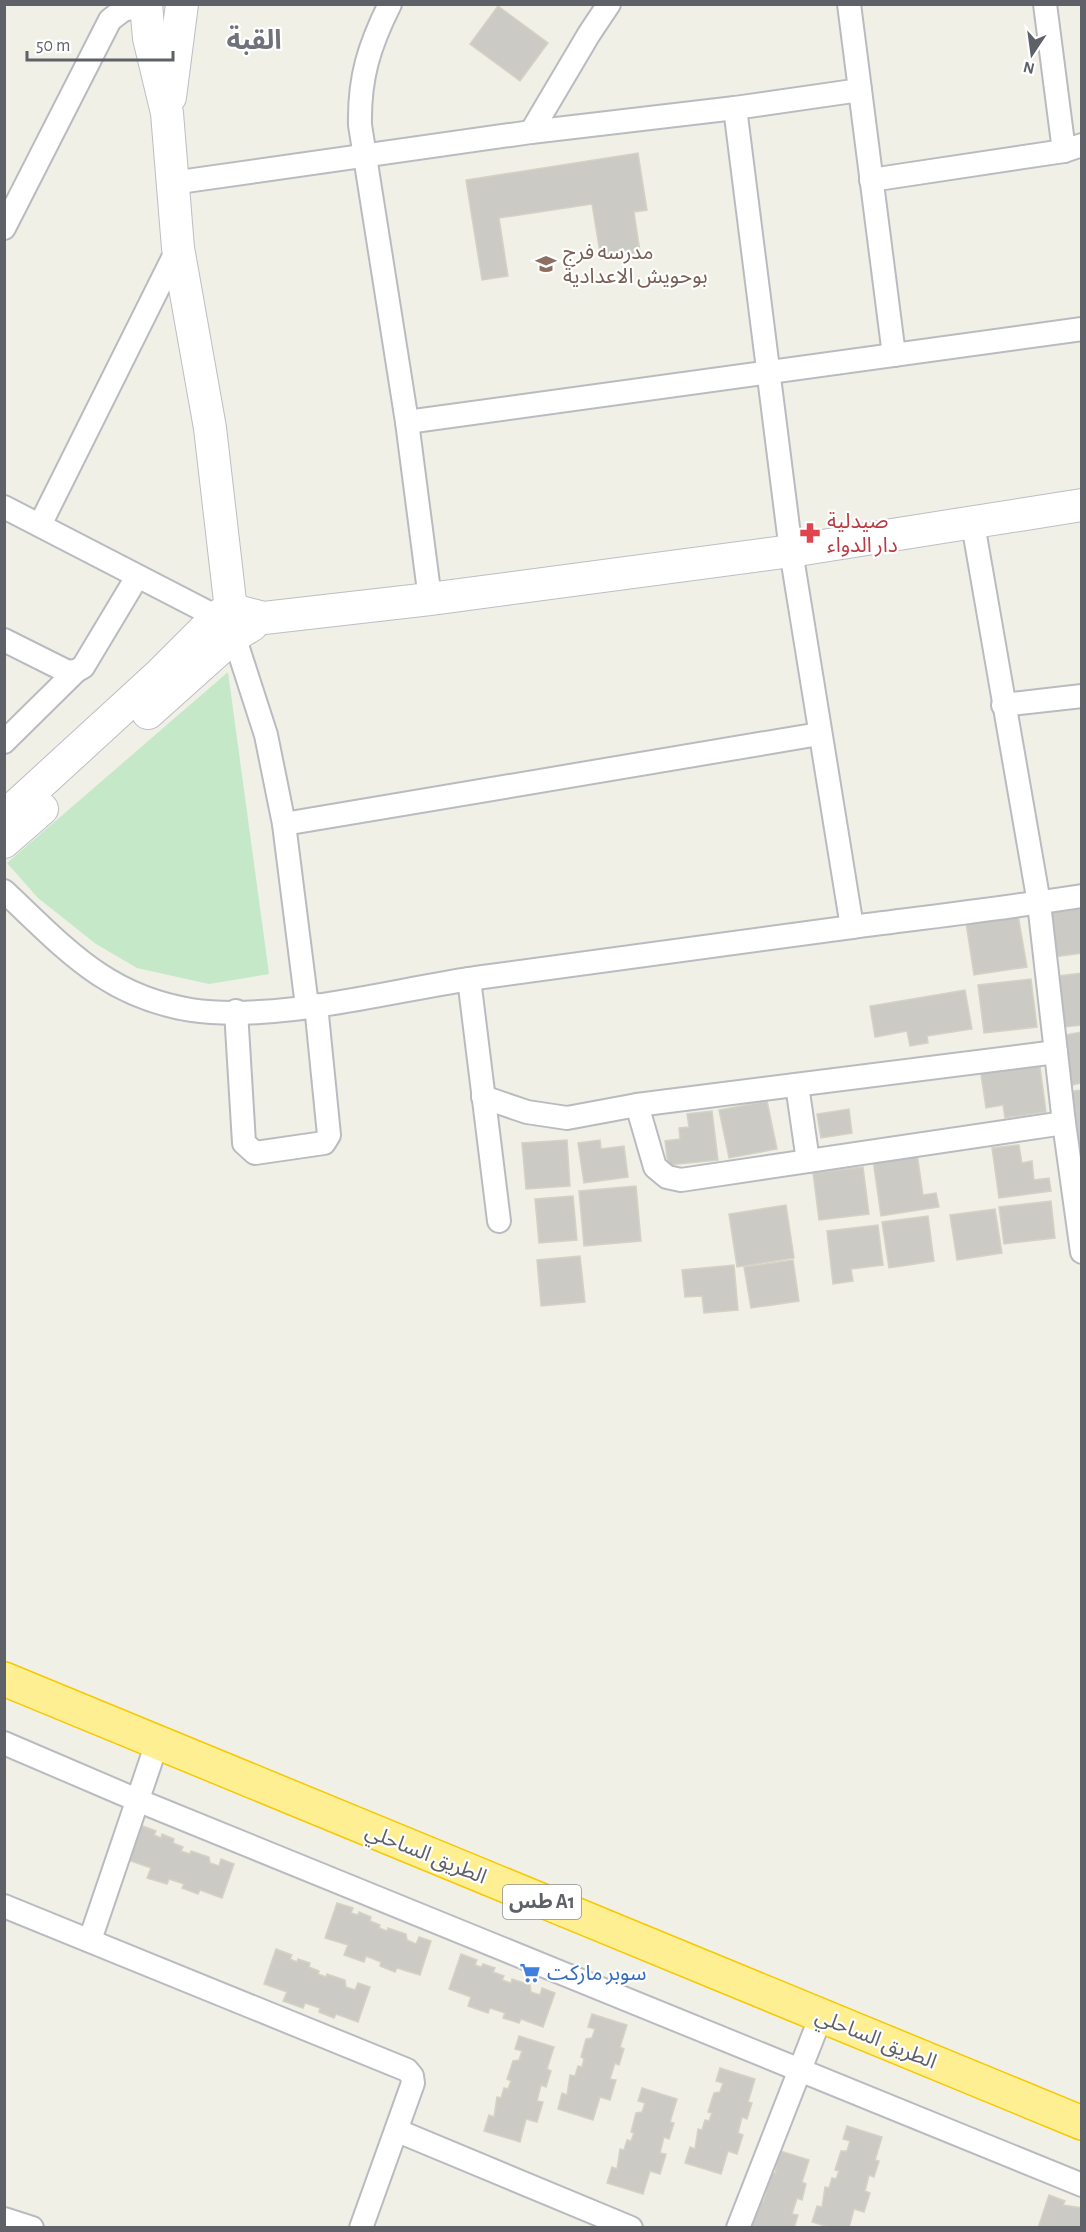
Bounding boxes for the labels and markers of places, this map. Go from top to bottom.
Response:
place label: مدرسه فرج بوحويش الاعدادية [563,242,708,288]
school or university icon: مدرسه فرج بوحويش الاعدادية [534,252,558,276]
place label: صيدلية دار الدواء [827,511,898,557]
pharmacy icon: صيدلية دار الدواء [798,521,822,545]
supermarket icon: سوبر ماركت [518,1961,542,1985]
place label: سوبر ماركت [547,1963,646,1985]

